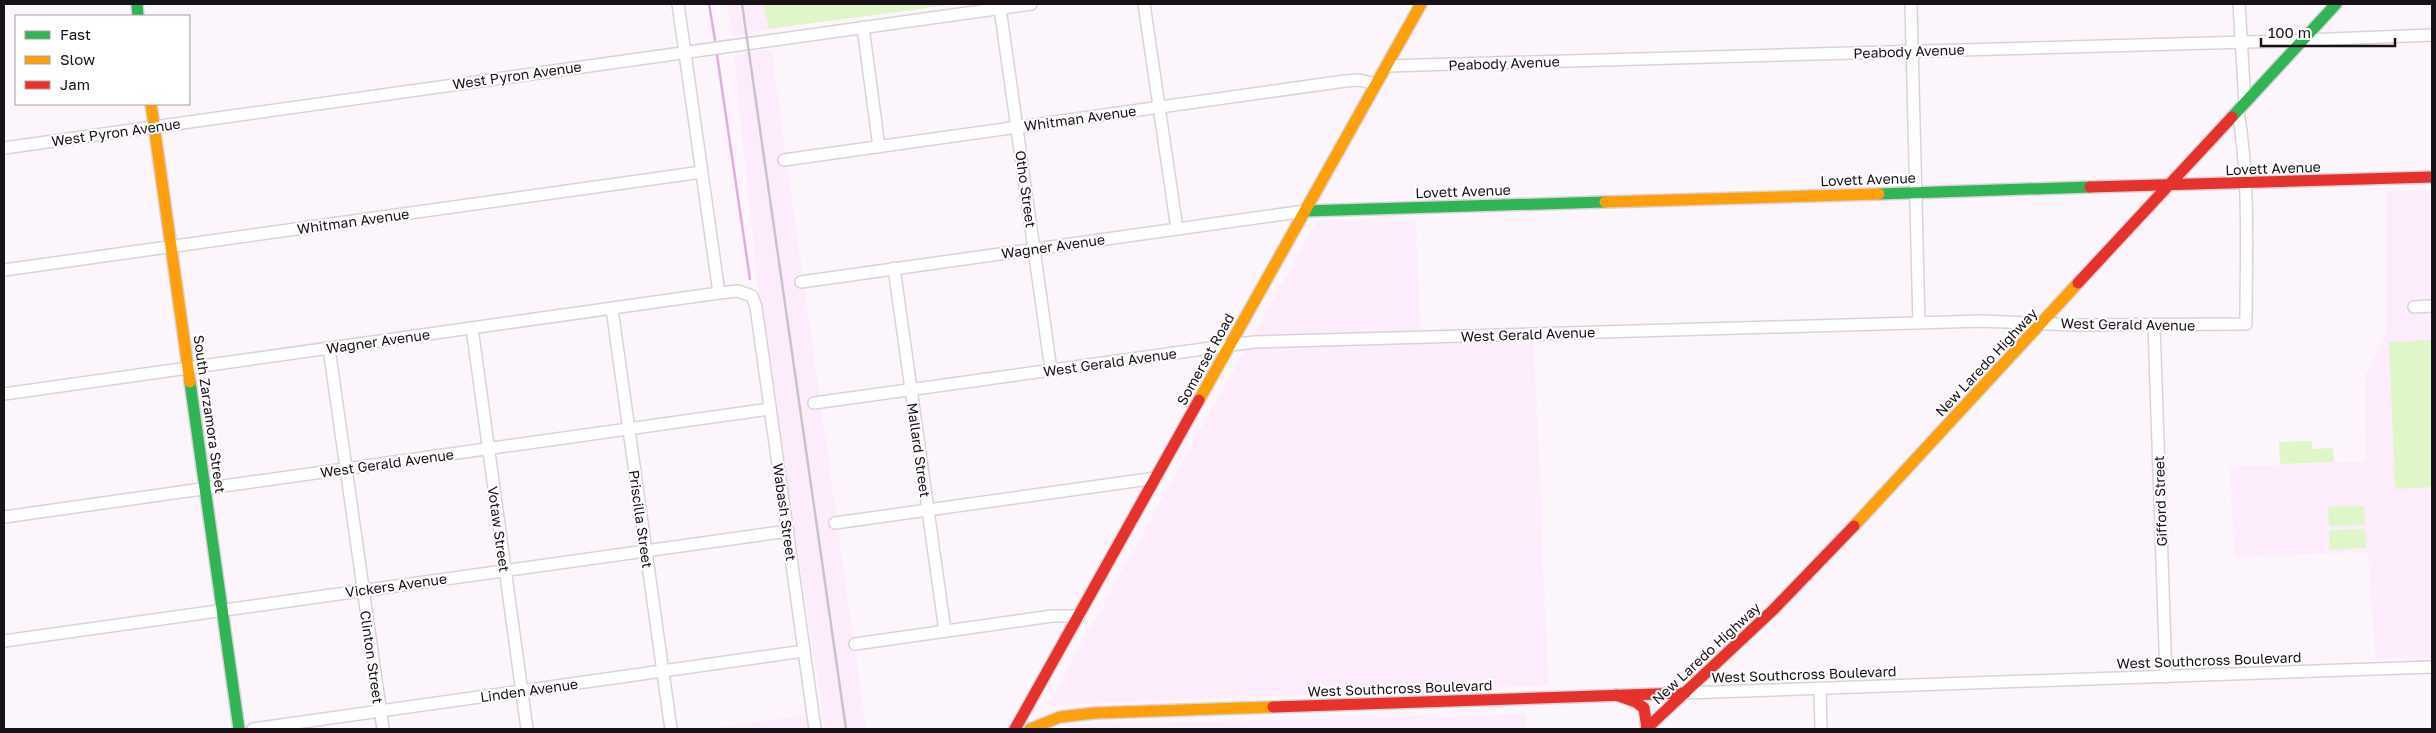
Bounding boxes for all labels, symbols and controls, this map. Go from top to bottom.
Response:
legend [15,15,190,105]
scale bar [2261,15,2395,47]
text: 100 m [2268,23,2311,41]
text: Fast [60,25,91,43]
street label: Peabody Avenue [1853,41,1965,61]
text: Slow [60,50,95,68]
street label: Peabody Avenue [1448,53,1560,73]
street label: West Pyron Avenue [451,58,583,92]
text: Jam [60,75,90,93]
street label: Whitman Avenue [1023,102,1137,134]
street label: West Pyron Avenue [50,115,182,149]
street label: Otho Street [1012,149,1040,229]
street label: Lovett Avenue [2225,158,2321,178]
street label: Lovett Avenue [1820,169,1916,189]
street label: Lovett Avenue [1415,181,1511,201]
street label: Whitman Avenue [296,205,410,237]
street label: Wagner Avenue [1000,230,1106,262]
street label: New Laredo Highway [1932,304,2041,420]
street label: Somerset Road [1173,310,1237,408]
street label: West Gerald Avenue [2061,314,2195,334]
street label: West Gerald Avenue [1460,323,1596,345]
street label: Wagner Avenue [325,325,431,357]
street label: South Zarzamora Street [190,334,230,494]
street label: West Gerald Avenue [1042,344,1178,380]
street label: Mallard Street [904,401,934,499]
street label: West Gerald Avenue [319,445,455,481]
street label: Gifford Street [2150,455,2170,547]
street label: Wabash Street [770,462,800,562]
street label: Priscilla Street [626,469,656,569]
street label: Votaw Street [485,485,513,573]
street label: Vickers Avenue [344,569,448,601]
street label: New Laredo Highway [1648,598,1764,707]
street label: Clinton Street [357,609,387,705]
street label: West Southcross Boulevard [2116,648,2302,672]
street label: West Southcross Boulevard [1711,662,1897,686]
street label: Linden Avenue [479,675,579,705]
street label: West Southcross Boulevard [1307,676,1493,700]

